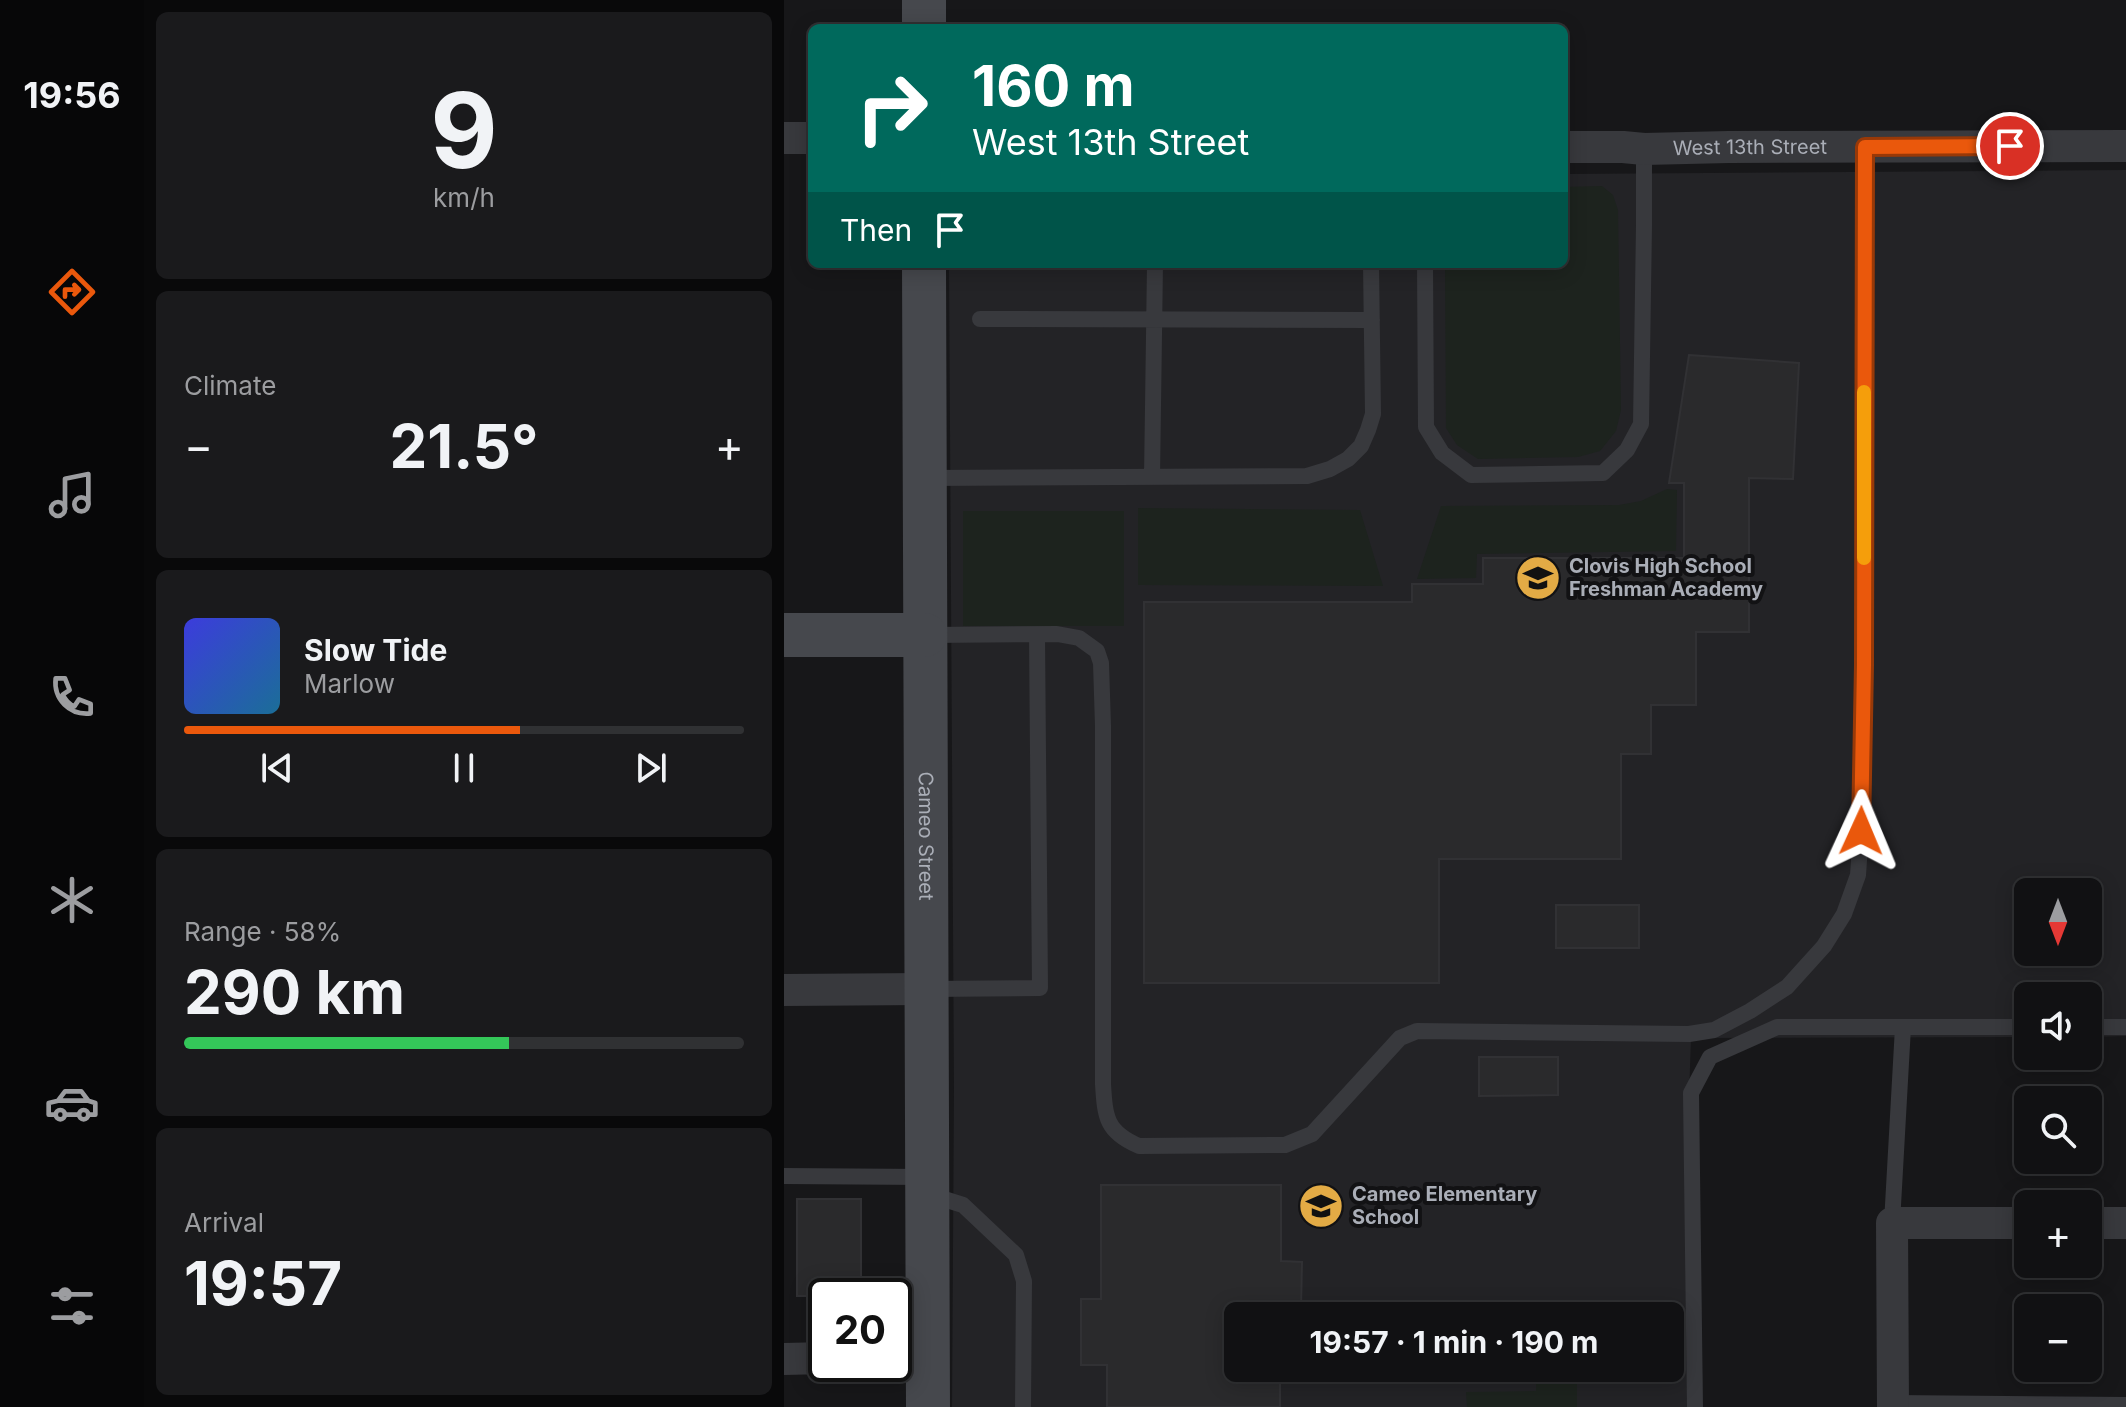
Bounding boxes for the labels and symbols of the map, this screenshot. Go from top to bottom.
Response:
pin [1976,112,2044,180]
street label: West 13th Street [1673,135,1827,160]
school or university icon: Clovis High School Freshman Academy [1514,554,1562,602]
place label: Clovis High School Freshman Academy [1569,554,1763,601]
street label: Cameo Street [914,771,938,901]
position arrow [1819,789,1903,873]
north arrow [2014,878,2102,966]
school or university icon: Cameo Elementary School [1297,1182,1345,1230]
place label: Cameo Elementary School [1352,1182,1537,1229]
speed limit sign: 20 [808,1278,912,1382]

